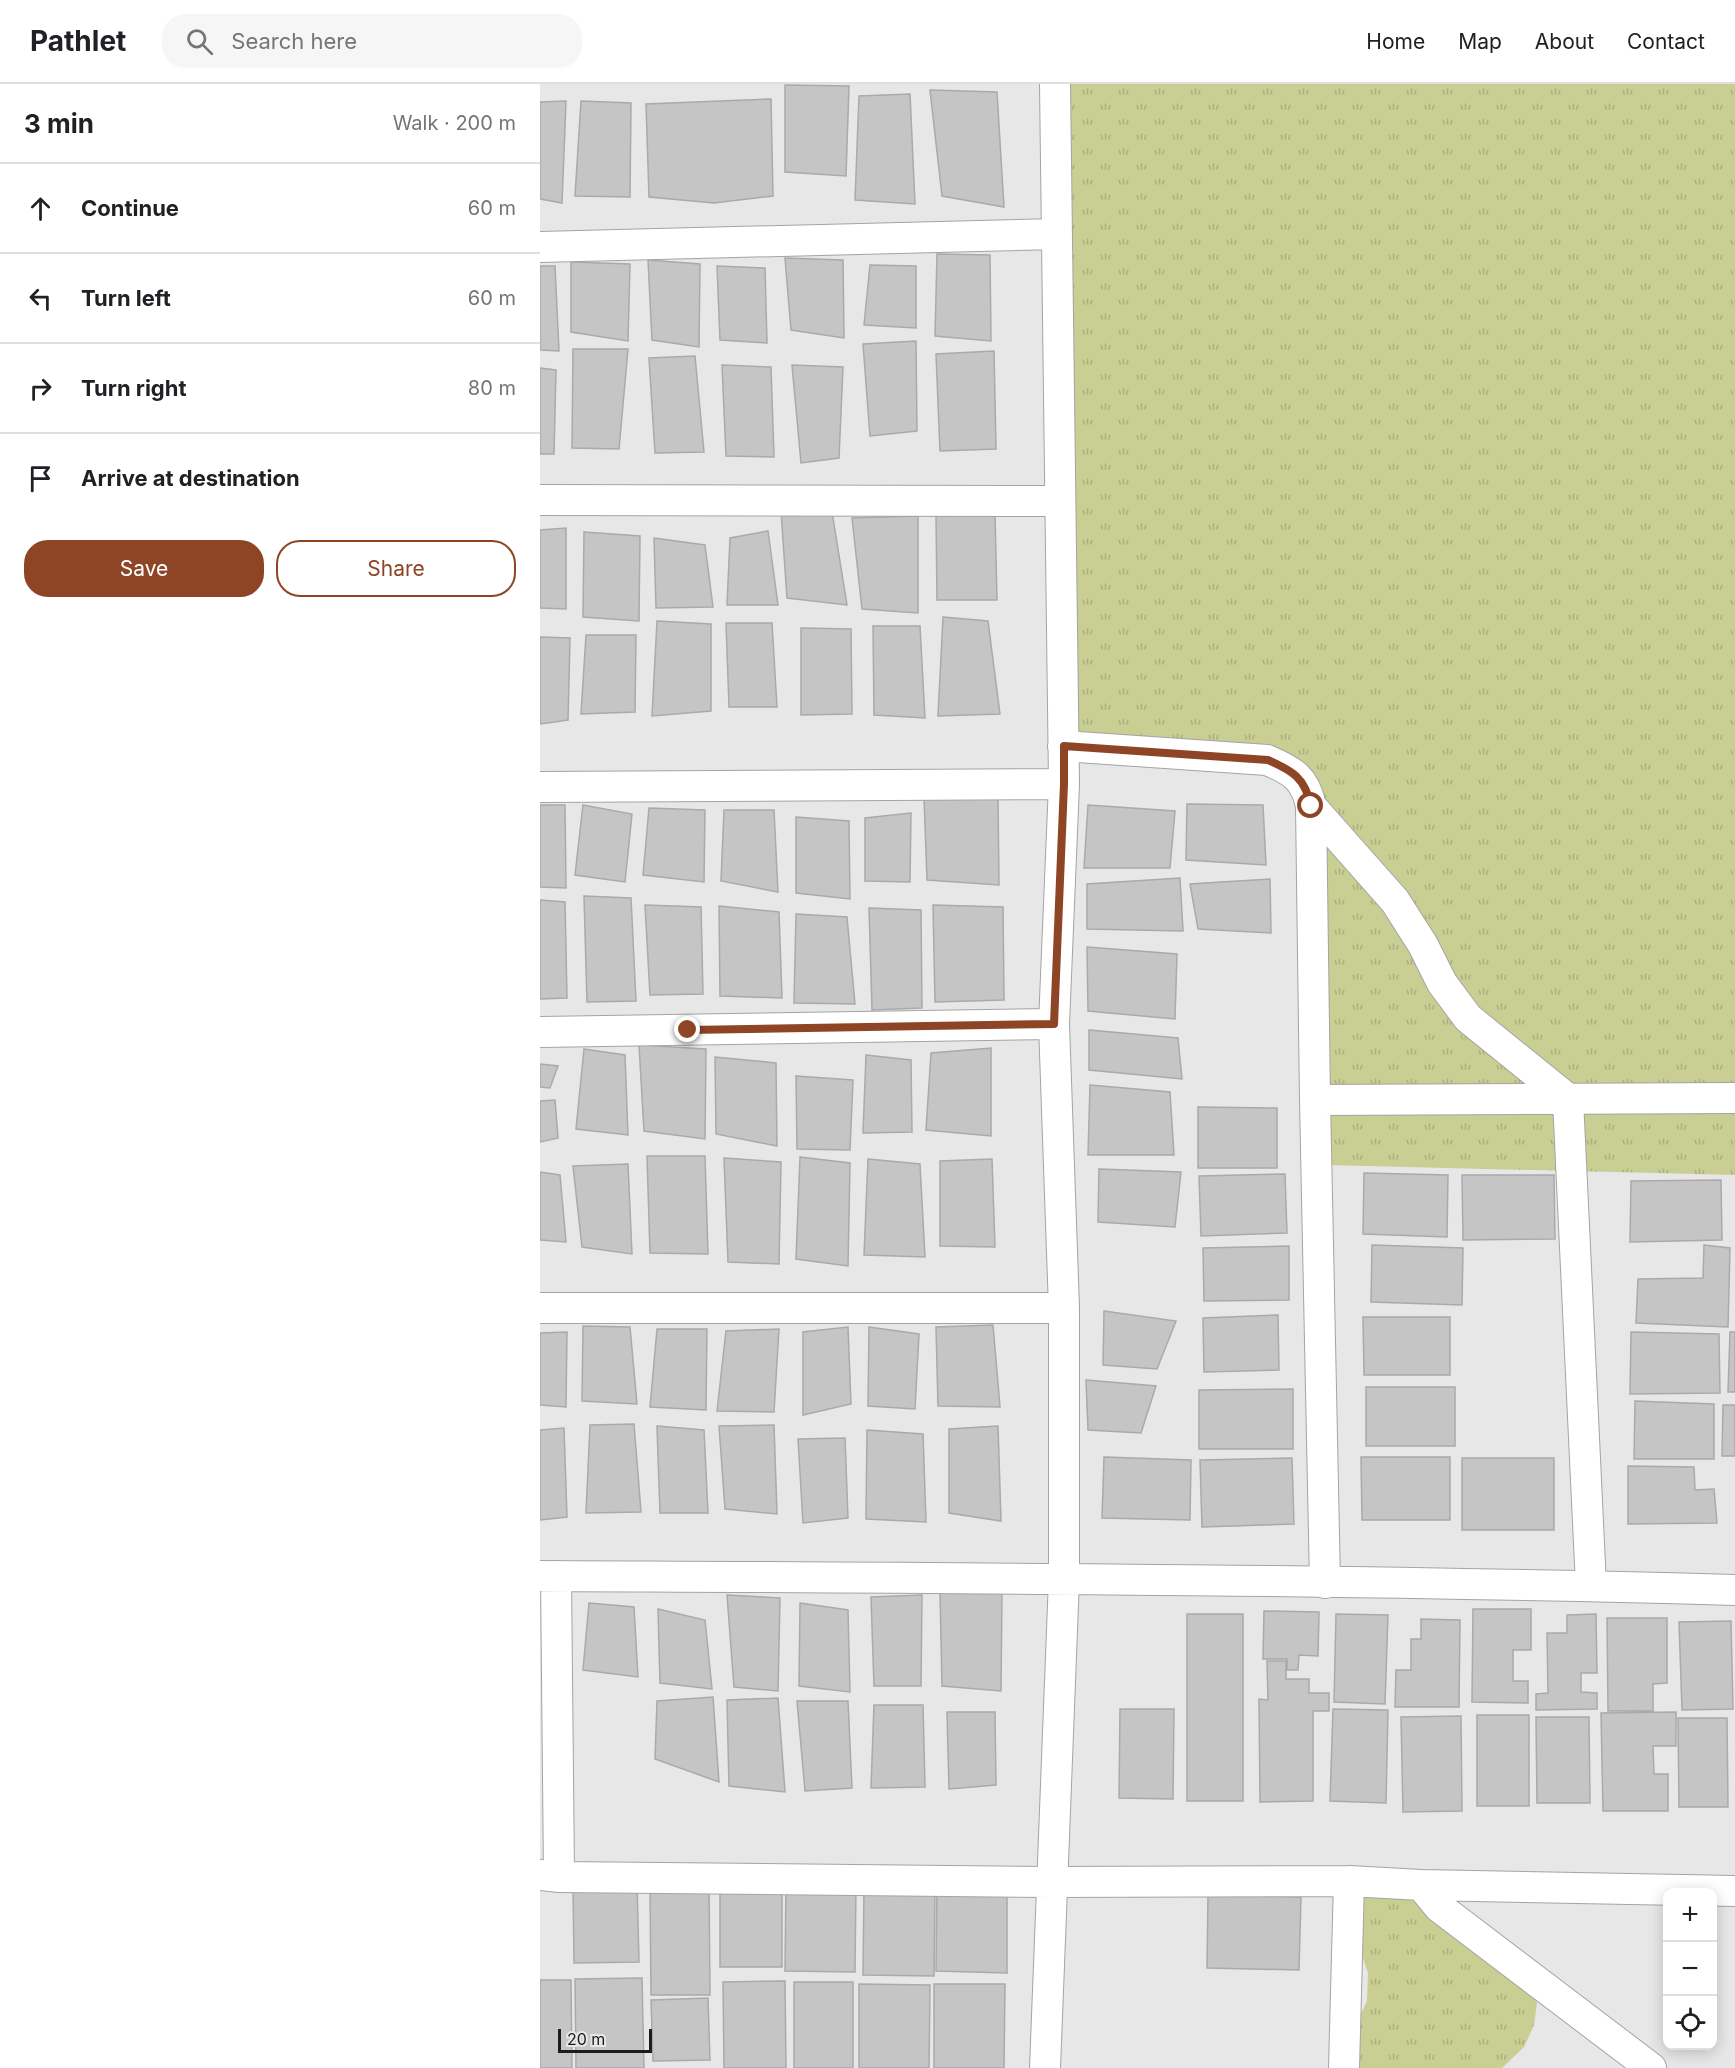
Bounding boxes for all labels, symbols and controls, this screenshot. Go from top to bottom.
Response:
search box [162,14,582,68]
text: Pathlet [30,24,126,58]
icon: search [183,25,216,58]
text: Search here [231,28,357,54]
text: Home [1366,29,1425,54]
text: Map [1458,29,1502,54]
text: About [1535,29,1594,54]
text: Contact [1627,29,1705,54]
text: 3 min [24,108,94,139]
text: Walk · 200 m [393,111,516,135]
icon: ahead [24,192,57,225]
text: Continue [81,195,179,221]
text: 60 m [468,196,516,220]
icon: left [24,282,57,315]
text: Turn left [81,285,171,311]
text: 60 m [468,286,516,310]
icon: right [24,372,57,405]
text: Turn right [81,375,187,401]
text: 80 m [468,376,516,400]
icon: arrive [24,462,57,495]
text: Arrive at destination [81,465,300,491]
button: Save [24,540,264,597]
button: Share [276,540,516,597]
route start [1297,792,1323,818]
route end [674,1016,700,1042]
map controls [1663,1888,1717,2050]
button: + [1663,1888,1717,1942]
button: − [1663,1942,1717,1996]
button: locate [1663,1996,1717,2050]
scale bar [558,2026,652,2054]
text: 20 m [567,2029,605,2049]

